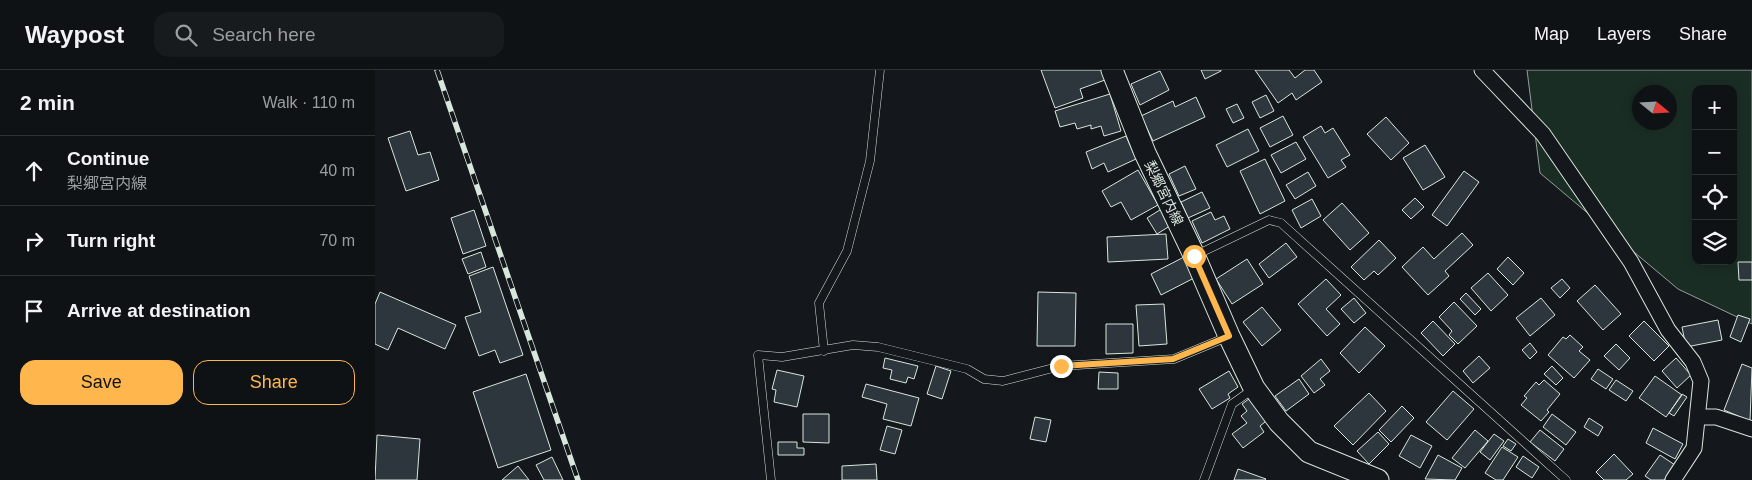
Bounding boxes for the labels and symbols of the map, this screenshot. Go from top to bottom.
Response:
north arrow [1632,85,1677,130]
street label: 梨郷宮内線 [1141,158,1187,228]
route start [1183,245,1206,268]
route end [1050,355,1073,378]

